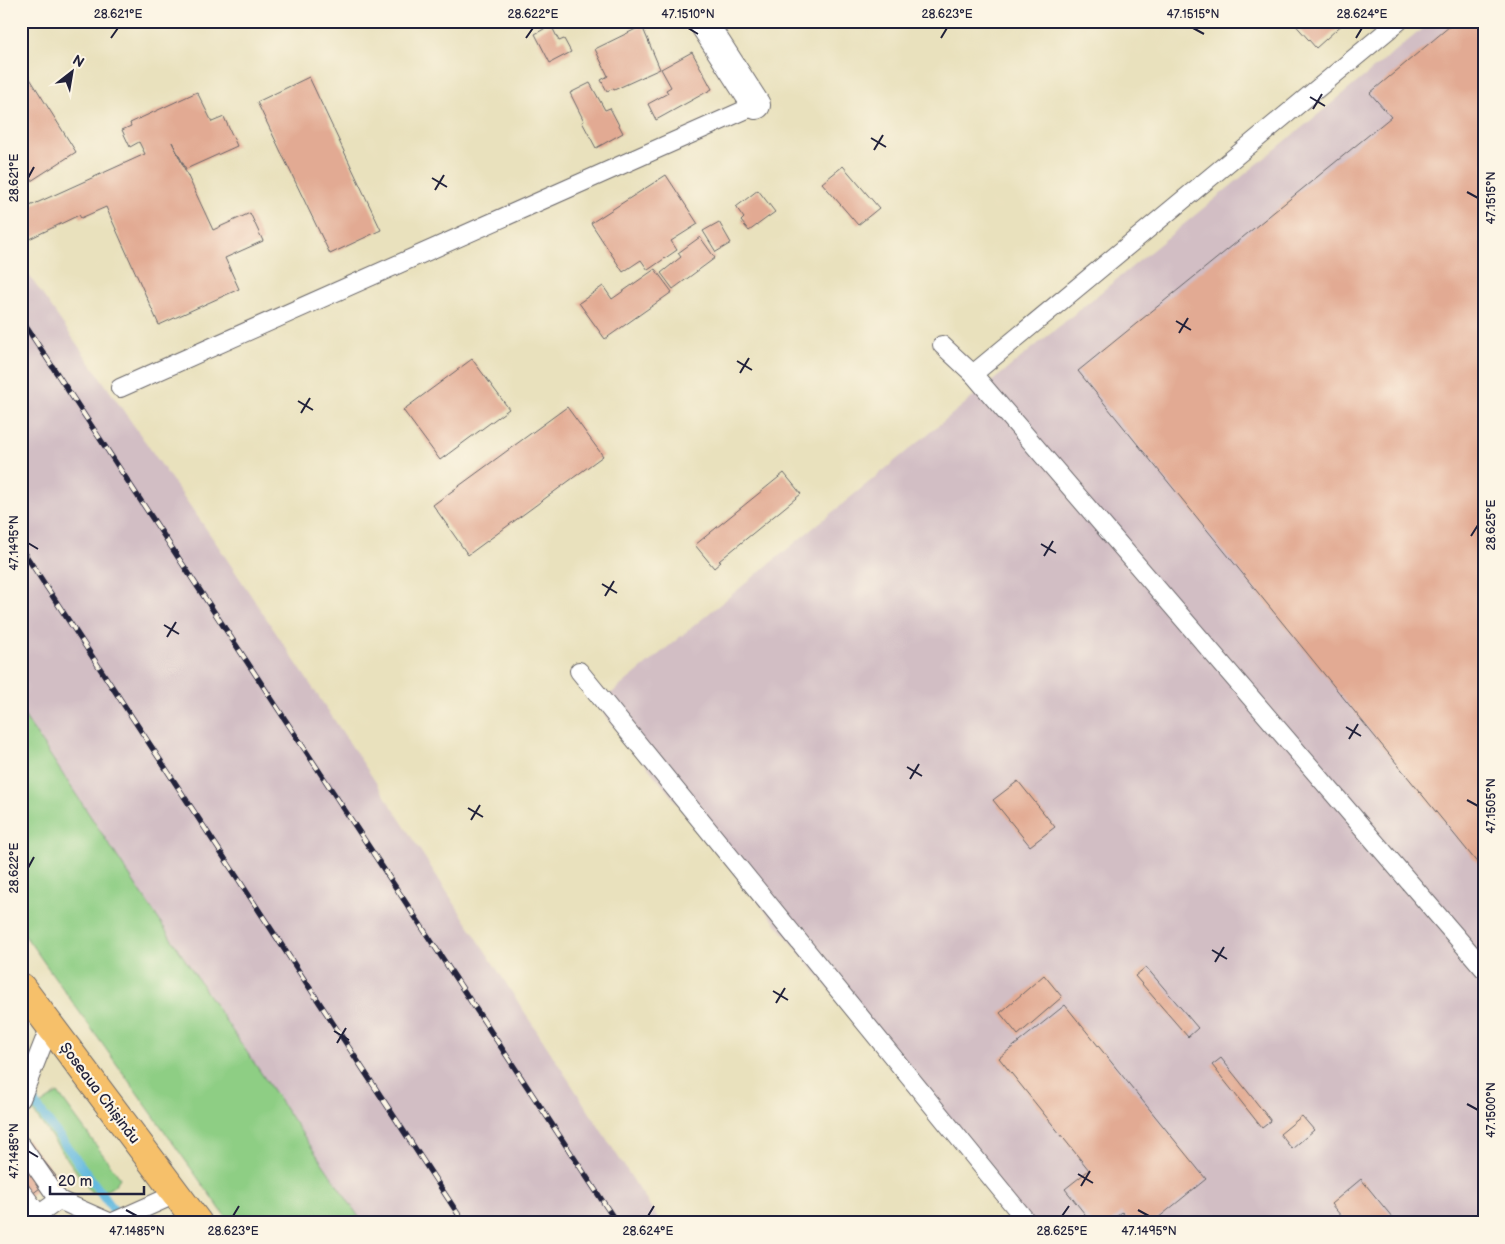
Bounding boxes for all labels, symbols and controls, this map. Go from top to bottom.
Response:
text: 28.621°E [94,7,142,22]
text: 28.622°E [508,7,559,22]
text: 47.1510°N [661,7,715,22]
text: 28.623°E [921,7,973,22]
text: 47.1515°N [1167,7,1220,22]
text: 28.624°E [1337,7,1388,22]
north arrow [48,48,98,98]
text: N [70,51,87,71]
text: 28.621°E [7,154,22,202]
text: 47.1515°N [1484,172,1499,225]
text: 28.625°E [1484,499,1499,551]
text: 47.1495°N [7,515,22,571]
text: 47.1505°N [1484,778,1499,834]
text: 28.622°E [7,842,22,893]
street label: Șoseaua Chișinău [55,1039,144,1148]
text: 47.1500°N [1484,1082,1499,1138]
text: 47.1485°N [7,1123,22,1179]
scale bar [50,1164,144,1196]
text: 20 m [58,1172,92,1191]
text: 47.1485°N [109,1224,165,1239]
text: 28.623°E [207,1224,259,1239]
text: 28.624°E [623,1224,674,1239]
text: 28.625°E [1037,1224,1088,1239]
text: 47.1495°N [1121,1224,1177,1239]

